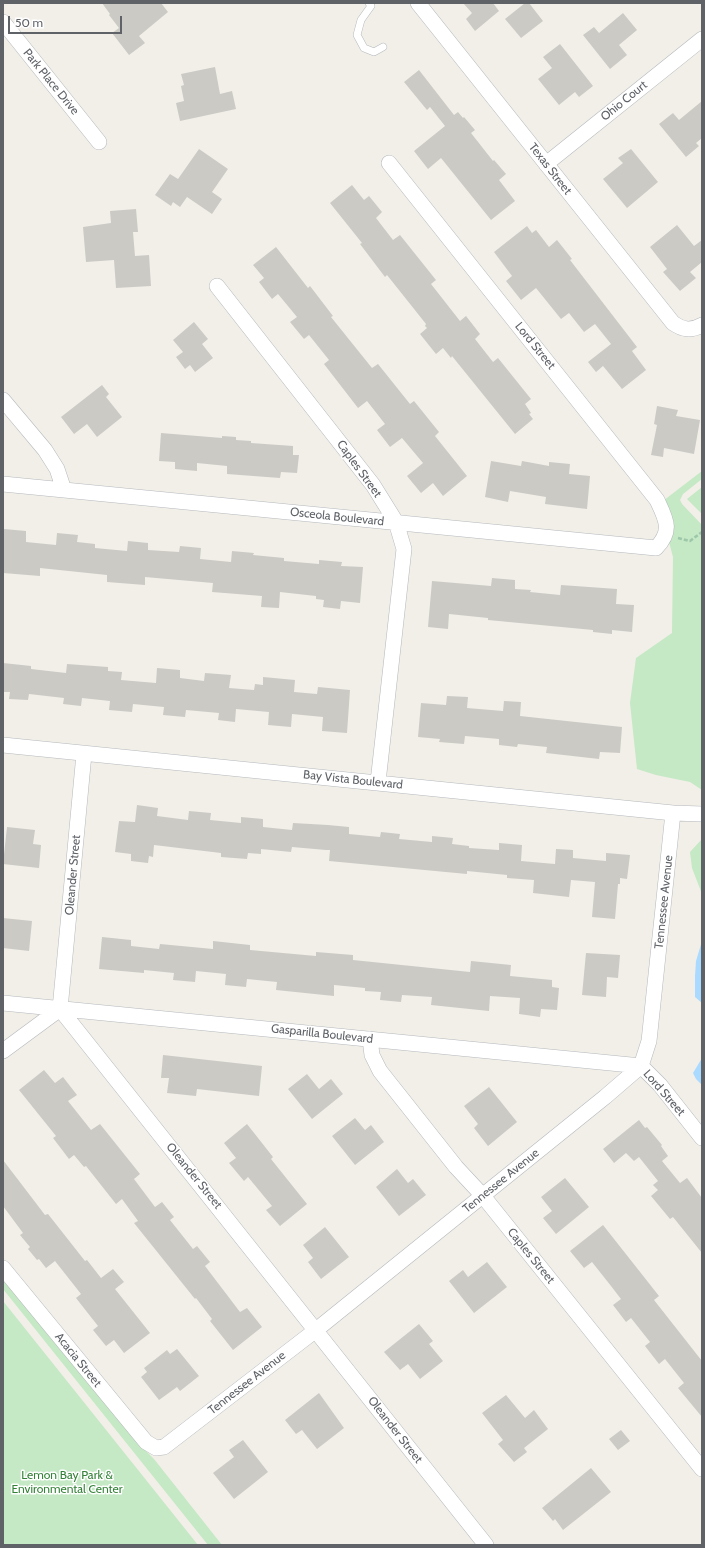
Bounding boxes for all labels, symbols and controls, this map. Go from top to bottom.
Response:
scale bar [10,8,124,34]
text: 50 m [15,15,43,30]
street label: Park Place Drive [20,46,82,118]
street label: Ohio Court [598,78,650,124]
street label: Texas Street [525,140,575,198]
street label: Lord Street [512,320,558,372]
street label: Caples Street [333,438,385,500]
street label: Osceola Boulevard [289,505,385,529]
street label: Bay Vista Boulevard [302,768,404,792]
street label: Oleander Street [62,834,84,916]
street label: Tennessee Avenue [652,854,676,950]
street label: Gasparilla Boulevard [270,1021,374,1047]
street label: Lord Street [640,1067,688,1119]
street label: Oleander Street [163,1140,225,1212]
street label: Tennessee Avenue [460,1146,542,1216]
street label: Caples Street [504,1225,558,1287]
street label: Acacia Street [52,1330,104,1390]
street label: Tennessee Avenue [205,1348,289,1418]
street label: Oleander Street [364,1394,426,1466]
park label: Lemon Bay Park & Environmental Center [11,1468,123,1496]

